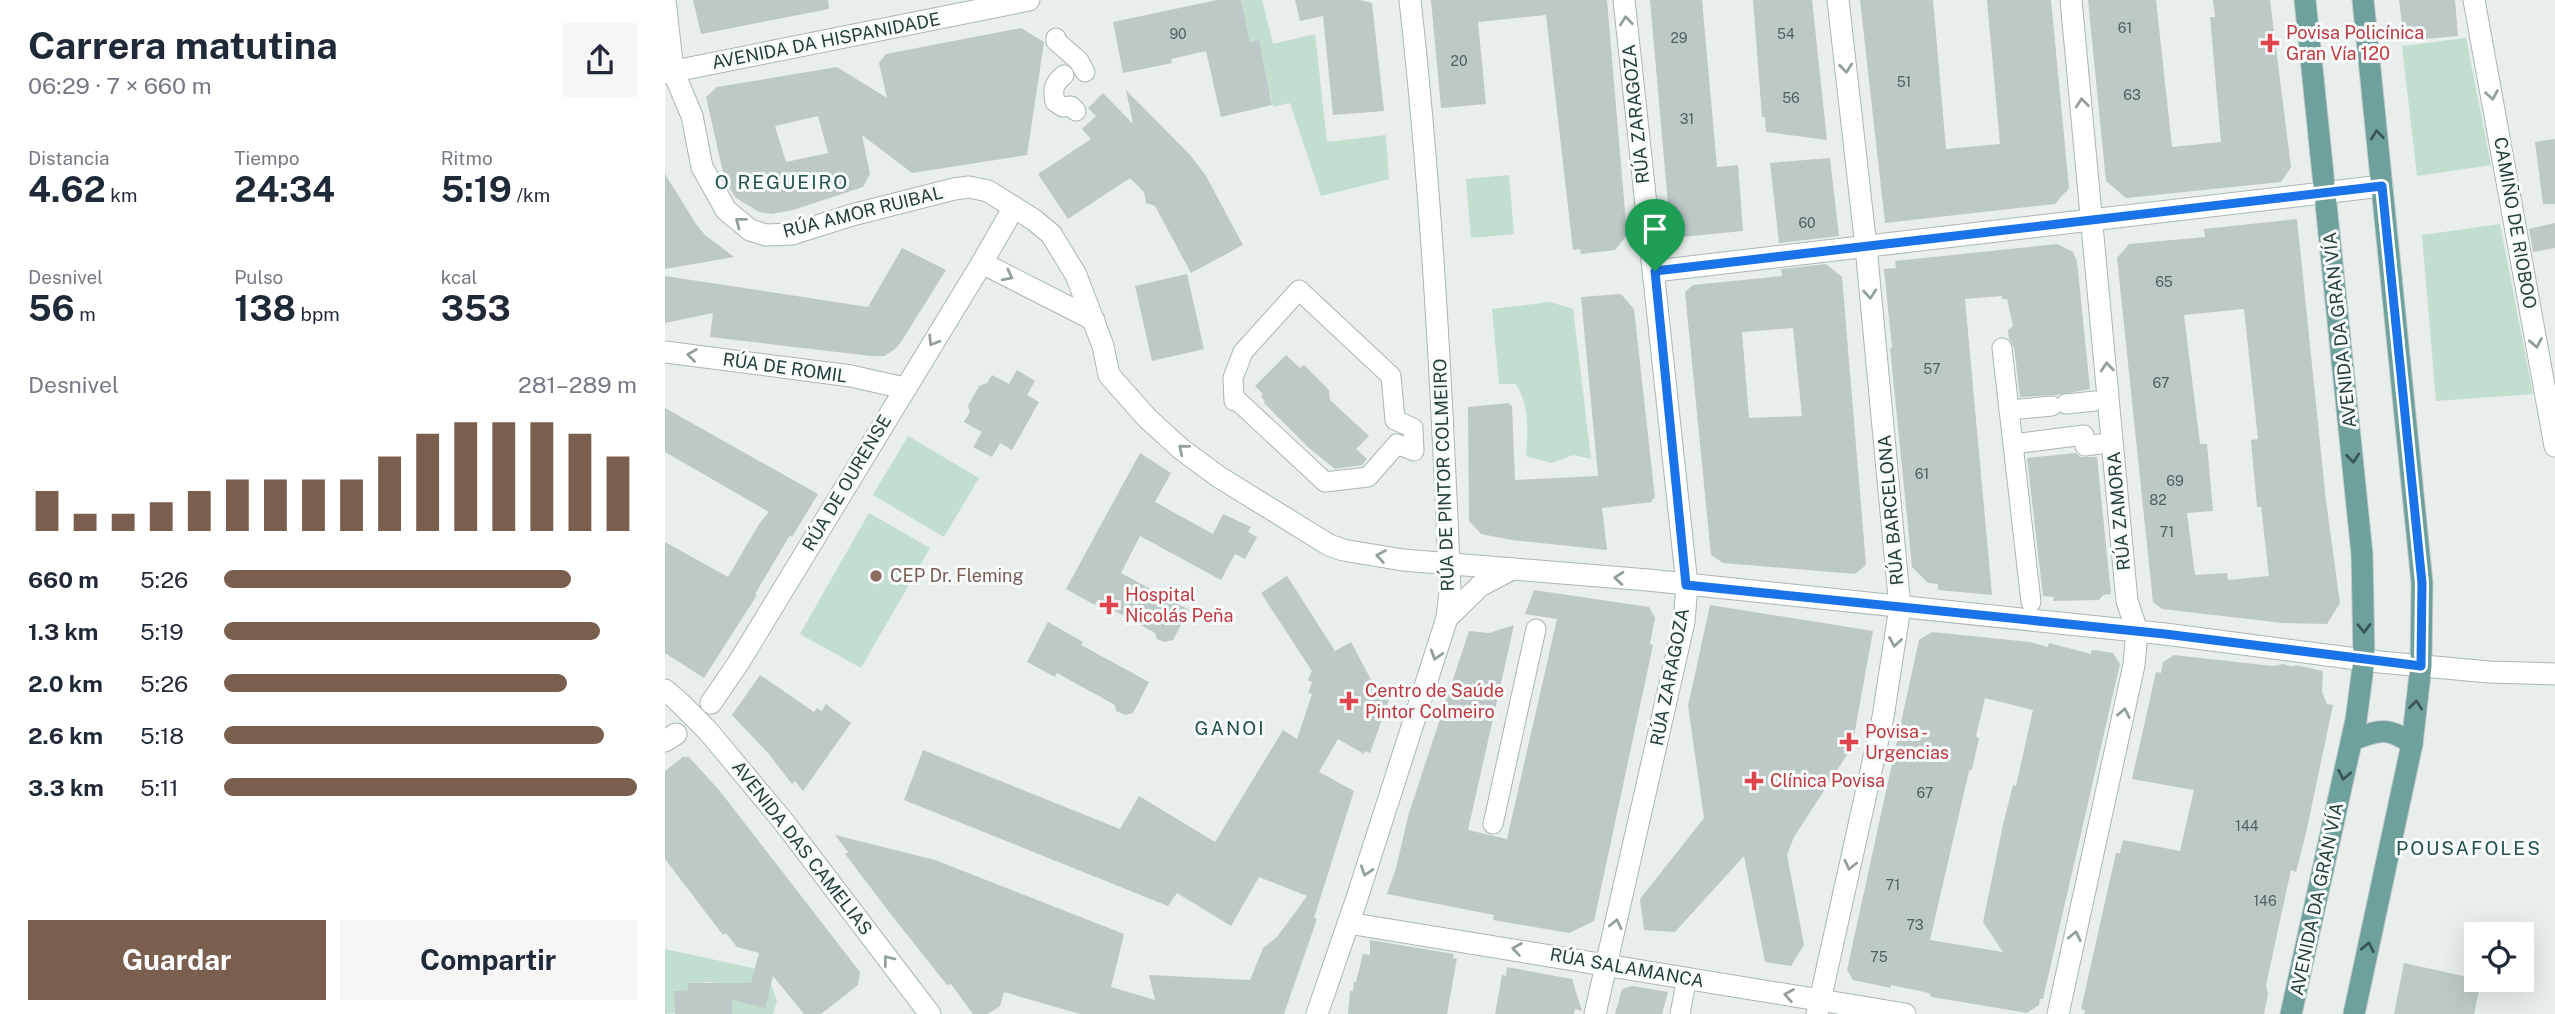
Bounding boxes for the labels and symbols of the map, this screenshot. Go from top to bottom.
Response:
street label: AVENIDA DA HISPANIDADE [710,8,942,73]
one-way arrow [1619,15,1634,27]
house number: 61 [2118,20,2132,36]
place label: Povisa Policínica Gran Vía 120 [2286,22,2424,64]
house number: 90 [1169,26,1187,42]
house number: 54 [1777,26,1795,42]
house number: 29 [1670,30,1688,46]
marker: Povisa Policínica Gran Vía 120 [2260,33,2280,53]
street label: RÚA ZARAGOZA [1617,43,1653,185]
house number: 20 [1451,53,1467,69]
one-way arrow [1838,62,1853,74]
house number: 51 [1897,74,1911,90]
house number: 63 [2123,87,2141,103]
one-way arrow [2484,89,2499,101]
house number: 56 [1782,90,1800,106]
one-way arrow [2074,97,2089,109]
house number: 31 [1680,111,1694,127]
one-way arrow [2370,129,2385,140]
street label: CAMIÑO DE RIOBOO [2490,135,2542,310]
district label: O REGUEIRO [715,171,849,193]
street label: RÚA AMOR RUIBAL [780,180,945,242]
pin [1625,199,1685,271]
house number: 60 [1798,215,1816,231]
one-way arrow [736,217,748,230]
street label: AVENIDA DA GRAN VÍA [2318,231,2360,429]
one-way arrow [1001,268,1013,281]
house number: 65 [2155,274,2173,290]
one-way arrow [1862,289,1877,300]
one-way arrow [928,334,941,347]
one-way arrow [2528,337,2543,349]
one-way arrow [686,347,698,362]
street label: RÚA DE ROMIL [721,347,849,387]
street label: RÚA DE PINTOR COLMEIRO [1428,358,1458,592]
house number: 57 [1923,361,1941,377]
one-way arrow [2099,361,2114,373]
house number: 67 [2153,375,2169,391]
street label: RÚA DE OURENSE [797,410,895,554]
street label: RÚA BARCELONA [1872,434,1908,586]
one-way arrow [1179,445,1191,458]
street label: RÚA ZAMORA [2102,450,2134,572]
one-way arrow [2345,453,2360,464]
house number: 61 [1915,466,1929,482]
house number: 69 [2166,473,2184,489]
house number: 82 [2149,492,2167,508]
house number: 71 [2160,524,2174,540]
one-way arrow [1375,549,1387,564]
place label: CEP Dr. Fleming [890,565,1024,586]
marker: CEP Dr. Fleming [868,568,884,584]
one-way arrow [1613,571,1624,586]
place label: Hospital Nicolás Peña [1125,584,1233,626]
marker: Hospital Nicolás Peña [1099,595,1119,615]
street label: RÚA ZARAGOZA [1645,606,1693,748]
one-way arrow [2356,623,2372,634]
one-way arrow [1887,636,1902,648]
one-way arrow [1430,648,1444,660]
place label: Centro de Saúde Pintor Colmeiro [1365,680,1504,722]
marker: Centro de Saúde Pintor Colmeiro [1339,691,1359,711]
one-way arrow [2409,699,2424,711]
one-way arrow [2115,707,2130,719]
district label: GANOI [1194,717,1266,739]
place label: Povisa - Urgencias [1865,721,1949,763]
marker: Povisa - Urgencias [1839,732,1859,752]
street label: AVENIDA DAS CAMELIAS [728,756,877,939]
one-way arrow [2338,769,2353,781]
place label: Clínica Povisa [1770,770,1885,791]
marker: Clínica Povisa [1744,771,1764,791]
house number: 67 [1917,785,1933,801]
street label: AVENIDA DA GRAN VÍA [2285,800,2347,997]
house number: 144 [2235,818,2259,834]
district label: POUSAFOLES [2396,837,2542,859]
one-way arrow [1843,859,1858,871]
one-way arrow [1360,864,1374,877]
house number: 71 [1886,877,1900,893]
house number: 146 [2253,893,2277,909]
house number: 73 [1907,917,1924,933]
one-way arrow [1608,918,1622,930]
one-way arrow [2067,930,2081,942]
one-way arrow [2360,941,2375,953]
one-way arrow [1511,942,1523,957]
street label: RÚA SALAMANCA [1548,943,1706,991]
house number: 75 [1870,949,1888,965]
one-way arrow [884,955,896,968]
one-way arrow [1783,988,1795,1003]

